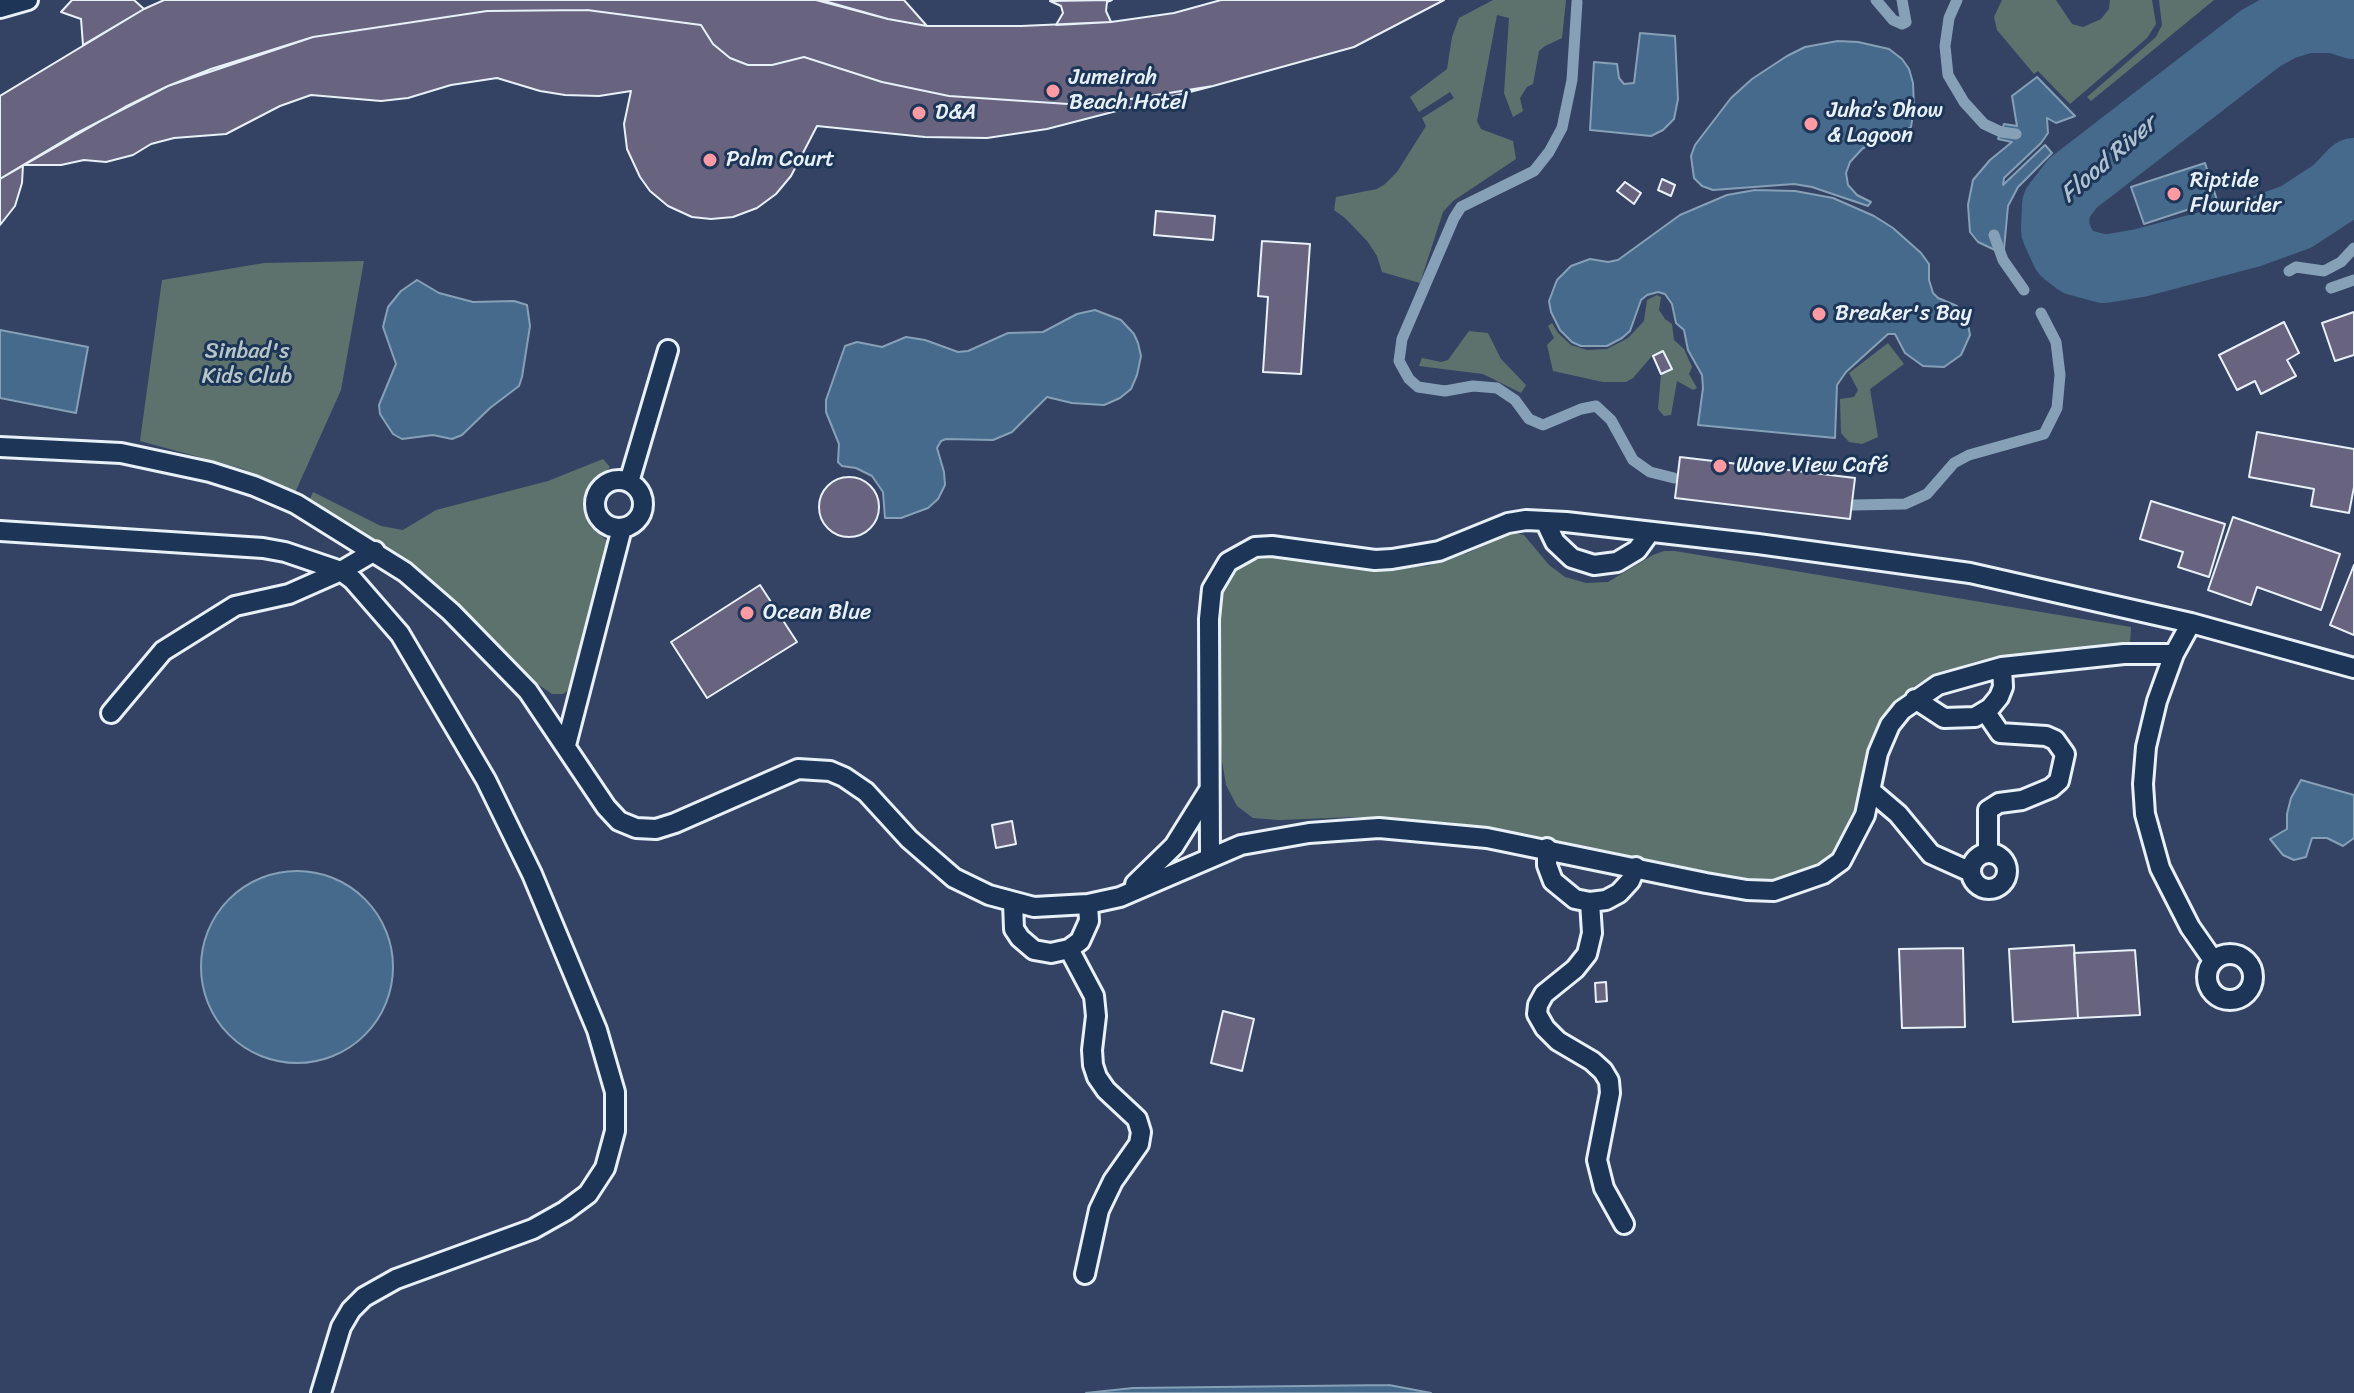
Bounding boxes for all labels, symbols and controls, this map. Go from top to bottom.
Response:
place label: Jumeirah Beach Hotel [1069,65,1187,116]
marker: Jumeirah Beach Hotel [1044,82,1062,100]
place label: Juha’s Dhow & Lagoon [1827,98,1943,150]
place label: D&A [935,100,977,126]
marker: D&A [910,104,928,122]
water label: Flood River [2055,111,2163,209]
marker: Juha’s Dhow & Lagoon [1802,115,1820,133]
place label: Palm Court [726,147,835,173]
marker: Palm Court [701,151,719,169]
place label: Riptide Flowrider [2190,168,2281,220]
marker: Riptide Flowrider [2165,185,2183,203]
place label: Breaker's Bay [1835,301,1972,327]
marker: Breaker's Bay [1810,305,1828,323]
park label: Sinbad's Kids Club [202,339,292,390]
place label: Wave View Café [1736,453,1888,479]
marker: Wave View Café [1711,457,1729,475]
place label: Ocean Blue [763,600,871,626]
marker: Ocean Blue [738,604,756,622]

